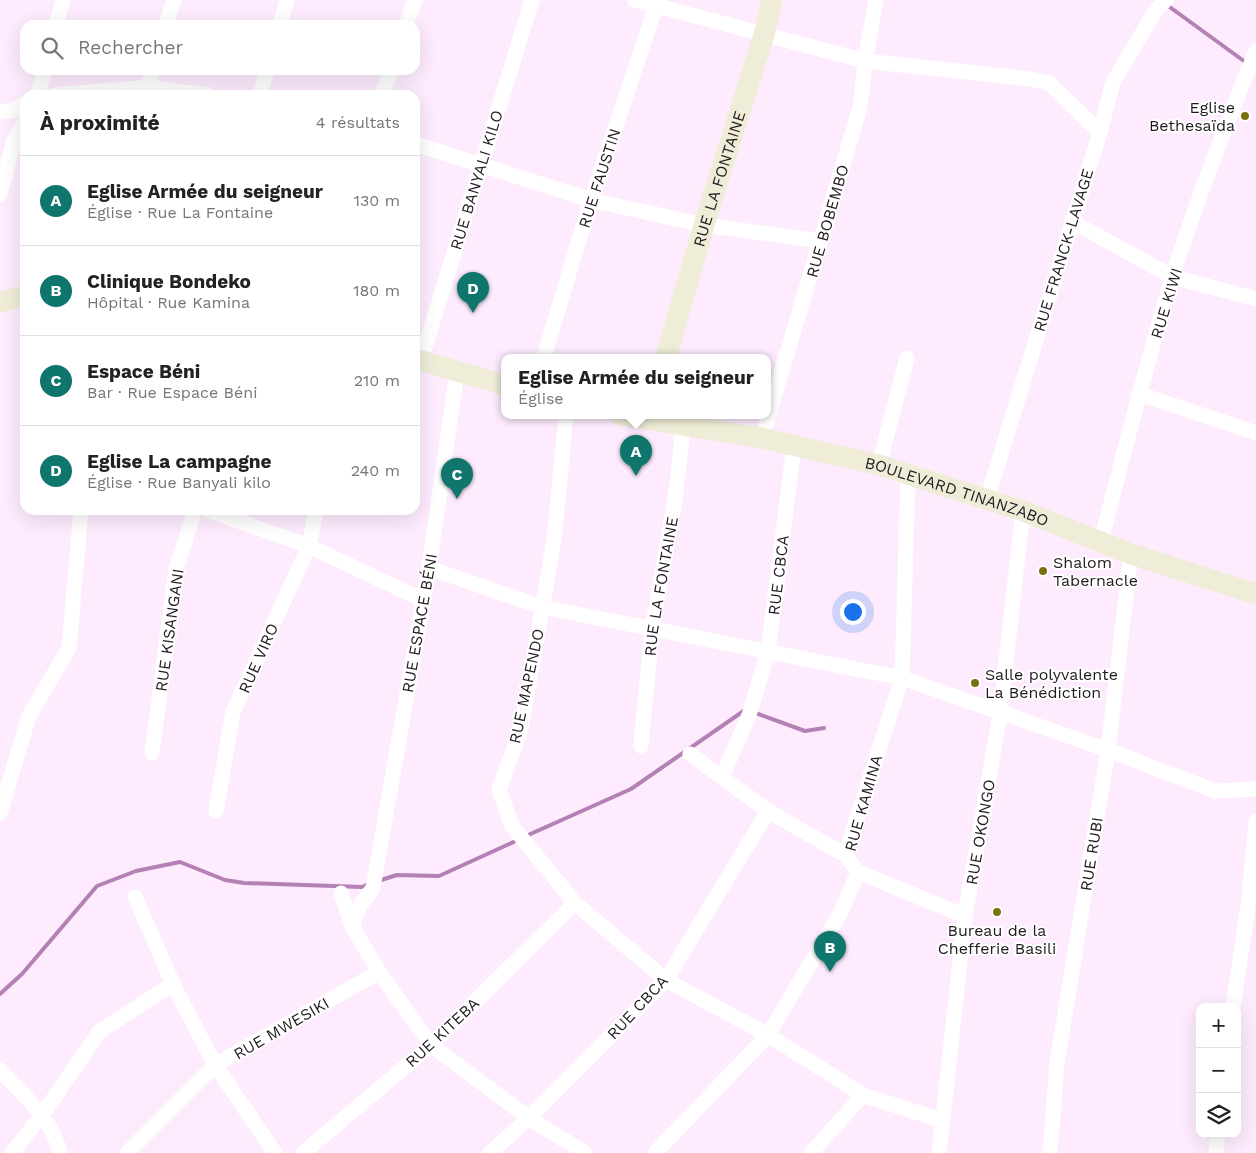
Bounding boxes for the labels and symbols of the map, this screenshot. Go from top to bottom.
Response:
place label: Eglise Bethesaïda [1149,98,1235,135]
street label: RUE BANYALI KILO [446,108,507,252]
street label: RUE LA FONTAINE [689,108,749,249]
marker: Eglise Bethesaïda [1239,110,1251,122]
street label: RUE FAUSTIN [574,126,625,230]
street label: RUE BOBEMBO [802,162,853,280]
street label: RUE FRANCK-LAVAGE [1030,166,1097,334]
street label: RUE KIWI [1147,265,1186,341]
pin: D [457,272,489,313]
pin: A [620,435,652,476]
street label: BOULEVARD TINANZABO [863,453,1051,530]
pin: C [441,458,473,499]
street label: RUE LA FONTAINE [641,515,682,657]
street label: RUE CBCA [764,533,793,616]
street label: RUE ESPACE BÉNI [398,552,441,694]
place label: Shalom Tabernacle [1053,553,1138,590]
marker: Shalom Tabernacle [1037,565,1049,577]
street label: RUE KISANGANI [151,567,188,693]
your location [840,599,866,625]
street label: RUE VIRO [235,620,282,696]
street label: RUE MAPENDO [505,627,548,745]
place label: Salle polyvalente La Bénédiction [985,665,1118,702]
marker: Salle polyvalente La Bénédiction [969,677,981,689]
street label: RUE KAMINA [841,752,886,854]
street label: RUE OKONGO [962,778,999,886]
street label: RUE RUBI [1076,816,1107,893]
marker: Bureau de la Chefferie Basili [991,906,1003,918]
place label: Bureau de la Chefferie Basili [938,921,1056,958]
pin: B [814,931,846,972]
street label: RUE CBCA [603,971,672,1043]
street label: RUE MWESIKI [230,993,332,1063]
street label: RUE KITEBA [402,993,483,1071]

